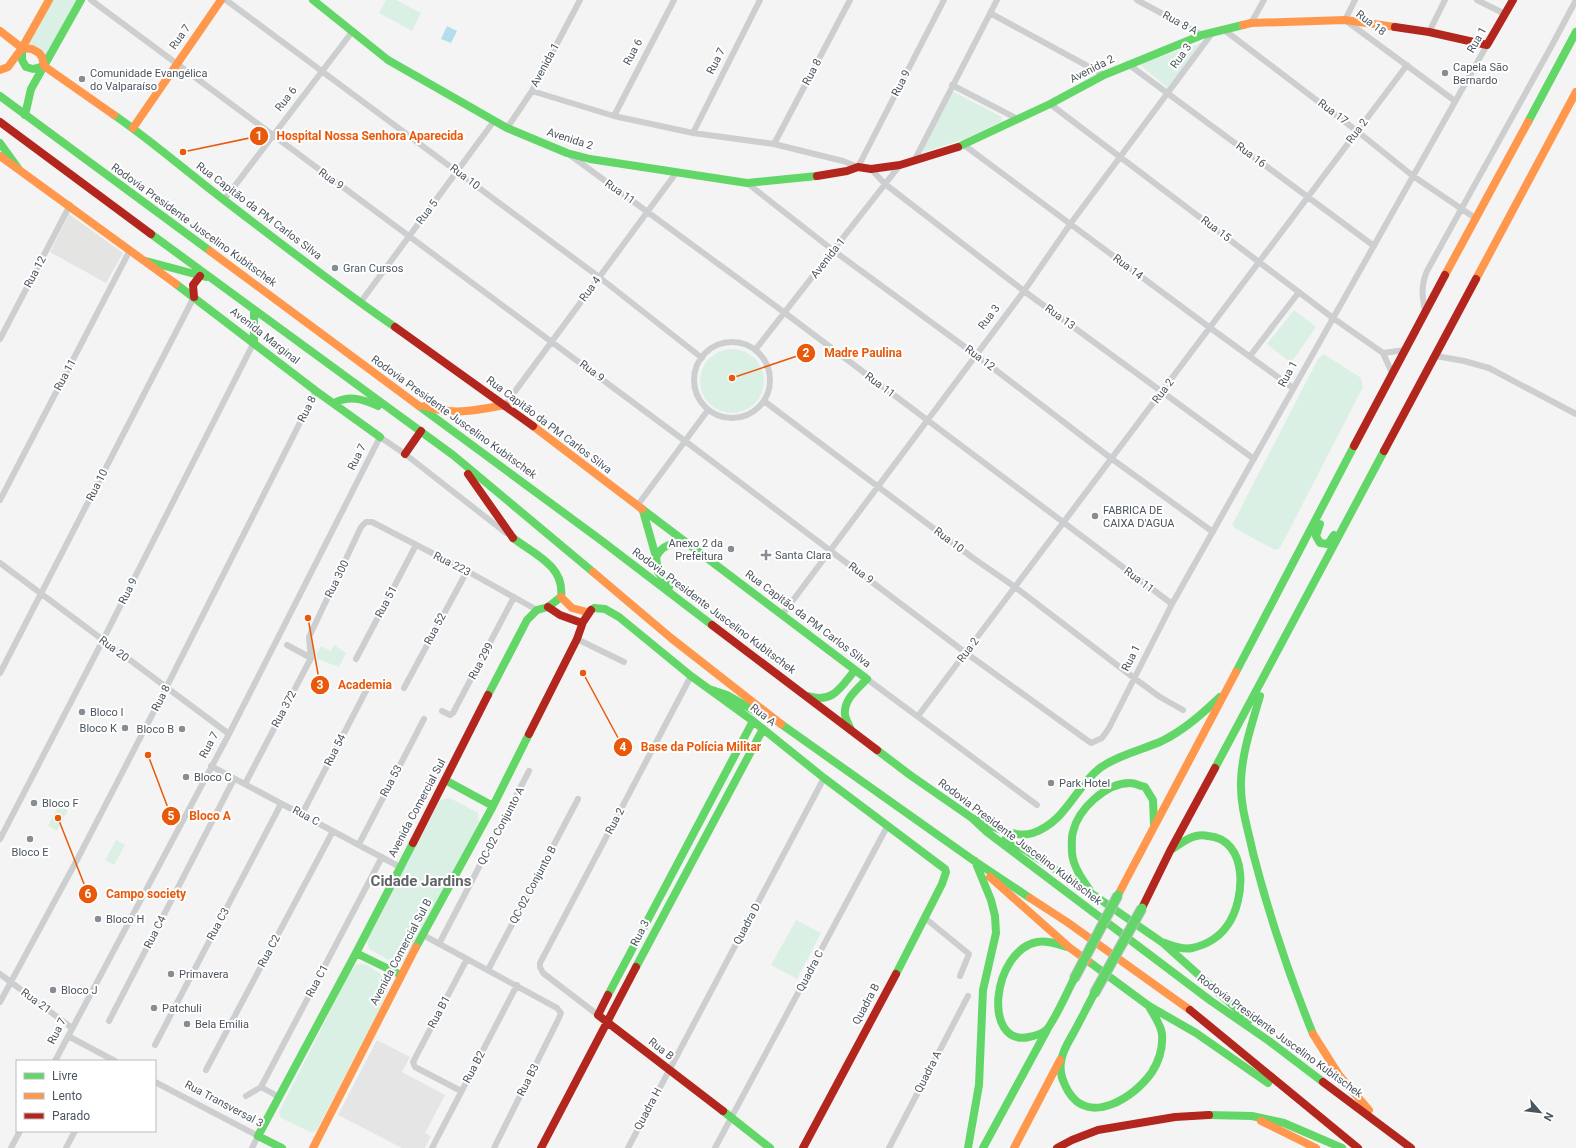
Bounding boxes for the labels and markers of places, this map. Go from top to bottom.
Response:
place label: Capela São Bernardo [1453,61,1508,87]
place label: Comunidade Evangélica do Valparaíso [90,67,207,93]
marker: Capela São Bernardo [1440,68,1450,78]
marker: Comunidade Evangélica do Valparaíso [77,74,87,84]
callout: Hospital Nossa Senhora Aparecida [249,124,472,148]
place label: Gran Cursos [343,262,404,275]
marker: Gran Cursos [330,263,340,273]
callout: Madre Paulina [796,341,910,365]
place label: FABRICA DE CAIXA D'AGUA [1103,504,1175,530]
marker: FABRICA DE CAIXA D'AGUA [1090,511,1100,521]
place label: Anexo 2 da Prefeitura [668,537,723,563]
marker: Anexo 2 da Prefeitura [726,544,736,554]
marker: Santa Clara [760,549,772,561]
place label: Santa Clara [775,549,831,562]
callout: Academia [310,673,400,697]
place label: Bloco I [90,706,124,719]
marker: Bloco I [77,707,87,717]
place label: Bloco K [80,722,117,735]
marker: Bloco K [120,723,130,733]
place label: Bloco B [137,723,174,736]
marker: Bloco B [177,724,187,734]
callout: Base da Polícia Militar [613,735,769,759]
place label: Bloco C [194,771,232,784]
marker: Bloco C [181,772,191,782]
place label: Park Hotel [1059,777,1110,790]
marker: Park Hotel [1046,778,1056,788]
place label: Bloco F [42,797,79,810]
marker: Bloco F [29,798,39,808]
callout: Bloco A [161,804,238,828]
marker: Bloco E [25,834,35,844]
place label: Bloco E [12,846,48,859]
callout: Campo society [78,882,194,906]
place label: Bloco H [106,913,144,926]
marker: Bloco H [93,914,103,924]
place label: Primavera [179,968,228,981]
marker: Primavera [166,969,176,979]
place label: Bloco J [61,984,98,997]
marker: Bloco J [48,985,58,995]
place label: Patchuli [162,1002,202,1015]
marker: Patchuli [149,1003,159,1013]
place label: Bela Emilia [195,1018,249,1031]
marker: Bela Emilia [182,1019,192,1029]

